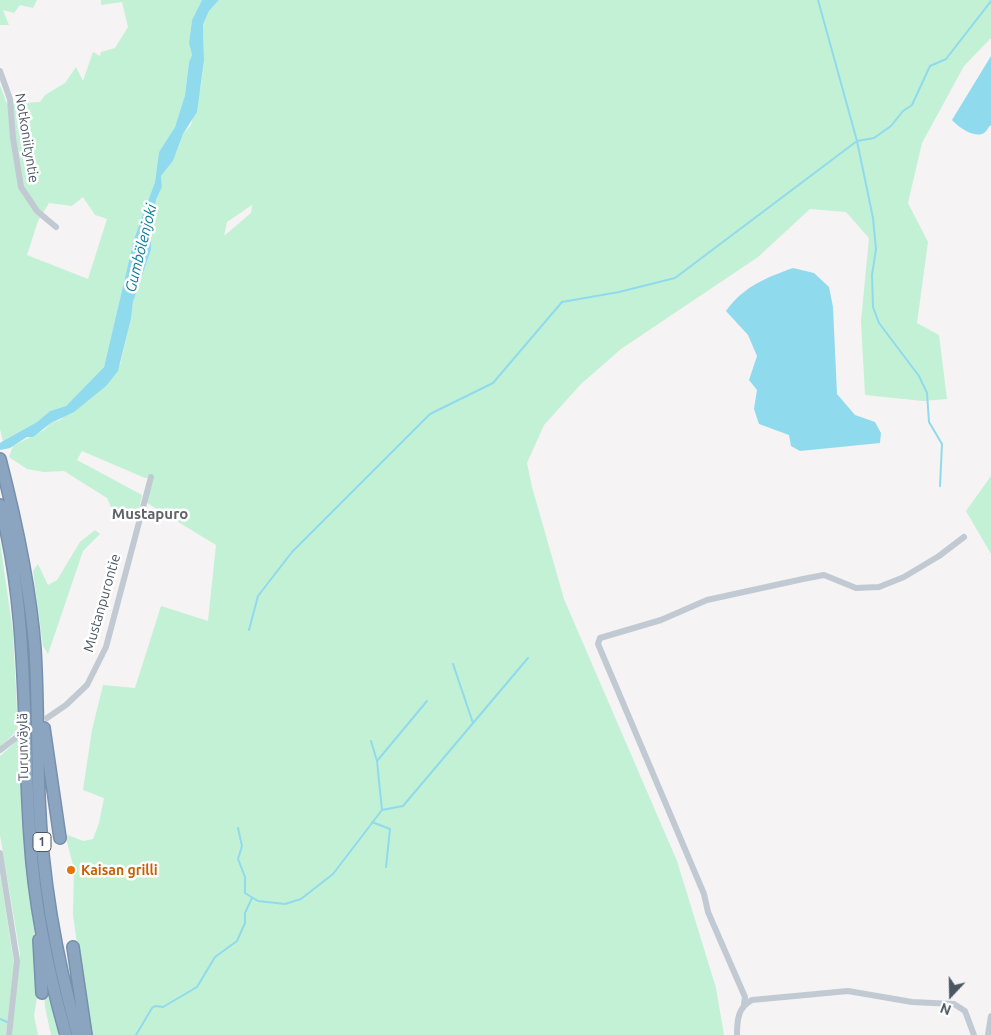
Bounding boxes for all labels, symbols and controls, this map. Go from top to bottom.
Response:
street label: Notkoniityntie [12,92,42,184]
water label: Gumbölenjoki [121,202,161,294]
district label: Mustapuro [112,505,188,523]
street label: Mustanpurontie [80,552,124,654]
street label: Turunväylä [14,713,32,781]
road number: 1 [33,832,51,852]
place label: Kaisan grilli [81,862,158,878]
marker: Kaisan grilli [65,864,77,876]
north arrow [926,970,976,1020]
text: N [938,1000,953,1018]

